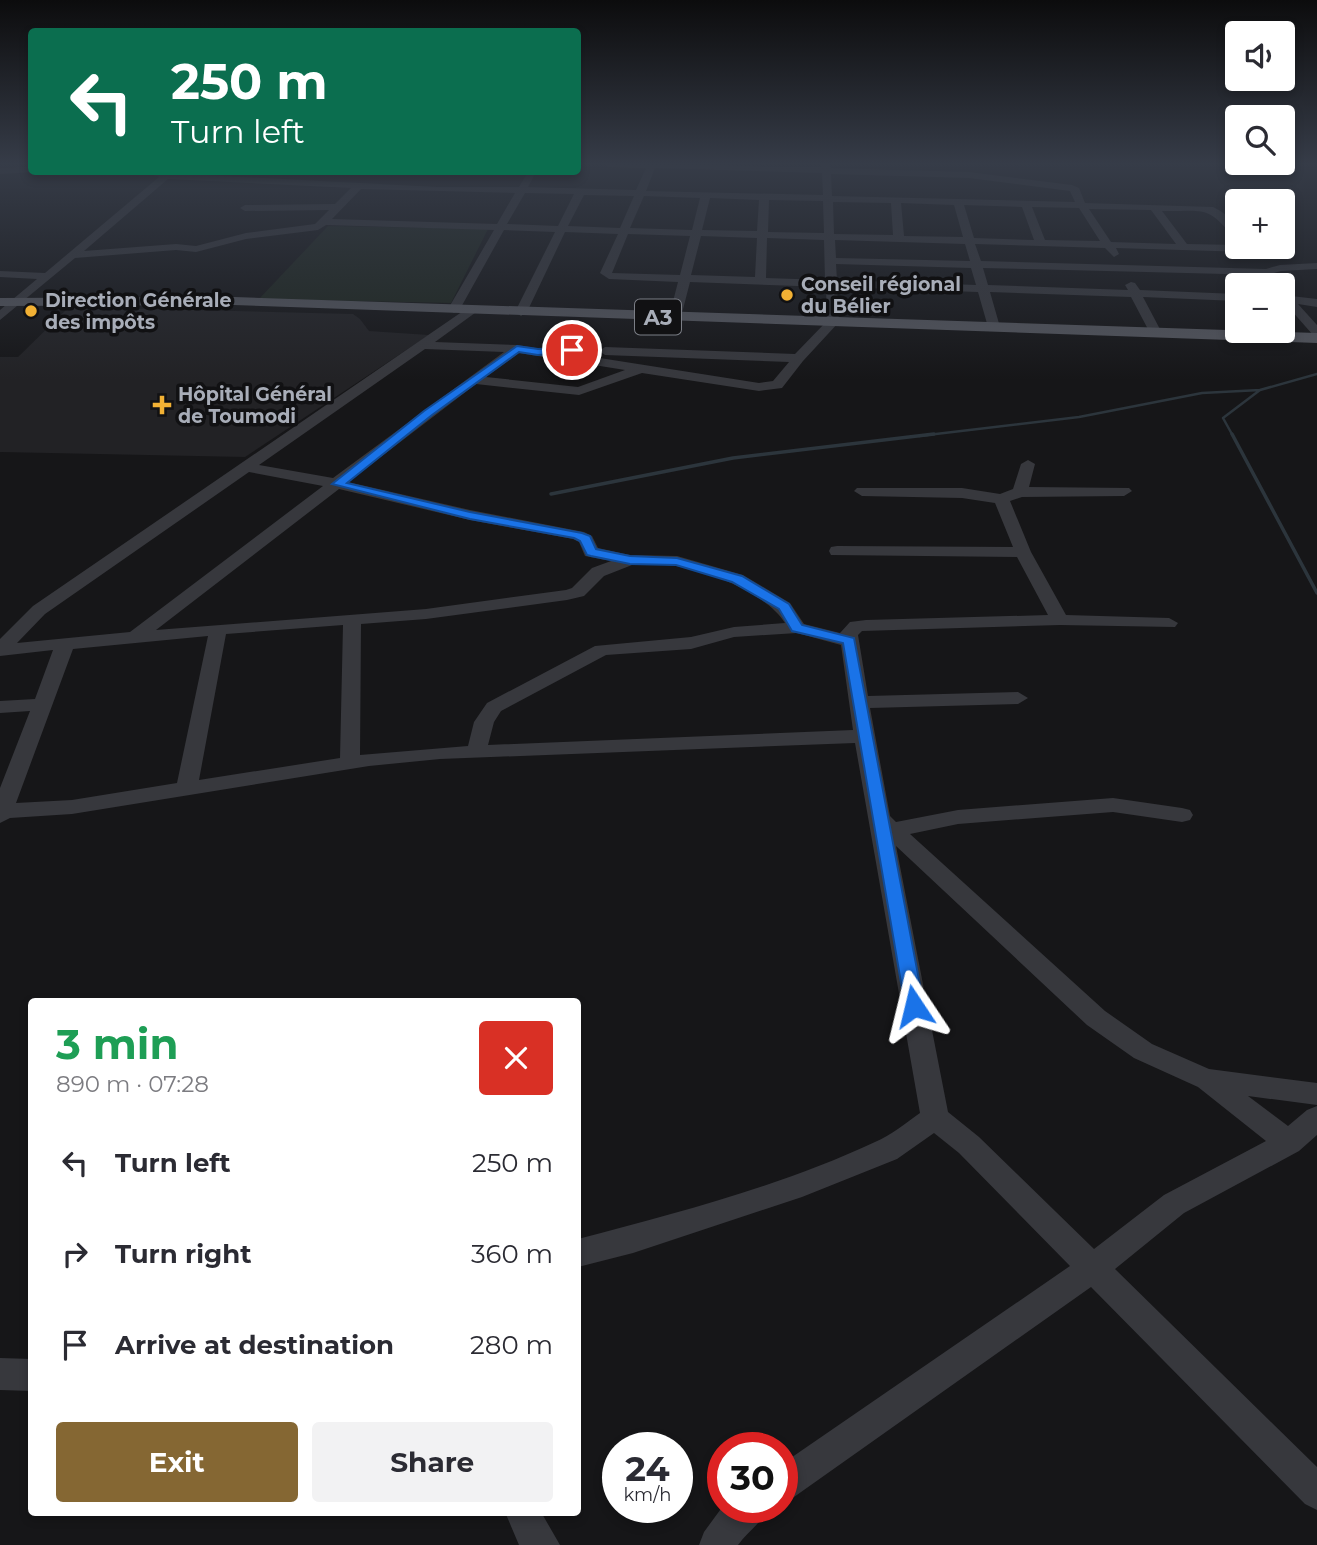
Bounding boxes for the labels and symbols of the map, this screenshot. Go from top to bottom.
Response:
place label: Conseil régional du Bélier [801,273,961,318]
marker: Conseil régional du Bélier [779,287,795,303]
place label: Direction Générale des impôts [45,289,231,334]
road number: A3 [635,300,681,334]
marker: Direction Générale des impôts [23,303,39,319]
pin [542,320,602,380]
place label: Hôpital Général de Toumodi [178,383,332,428]
marker: Hôpital Général de Toumodi [152,395,172,415]
position arrow [877,969,951,1043]
speed limit sign: 30 [707,1432,798,1523]

